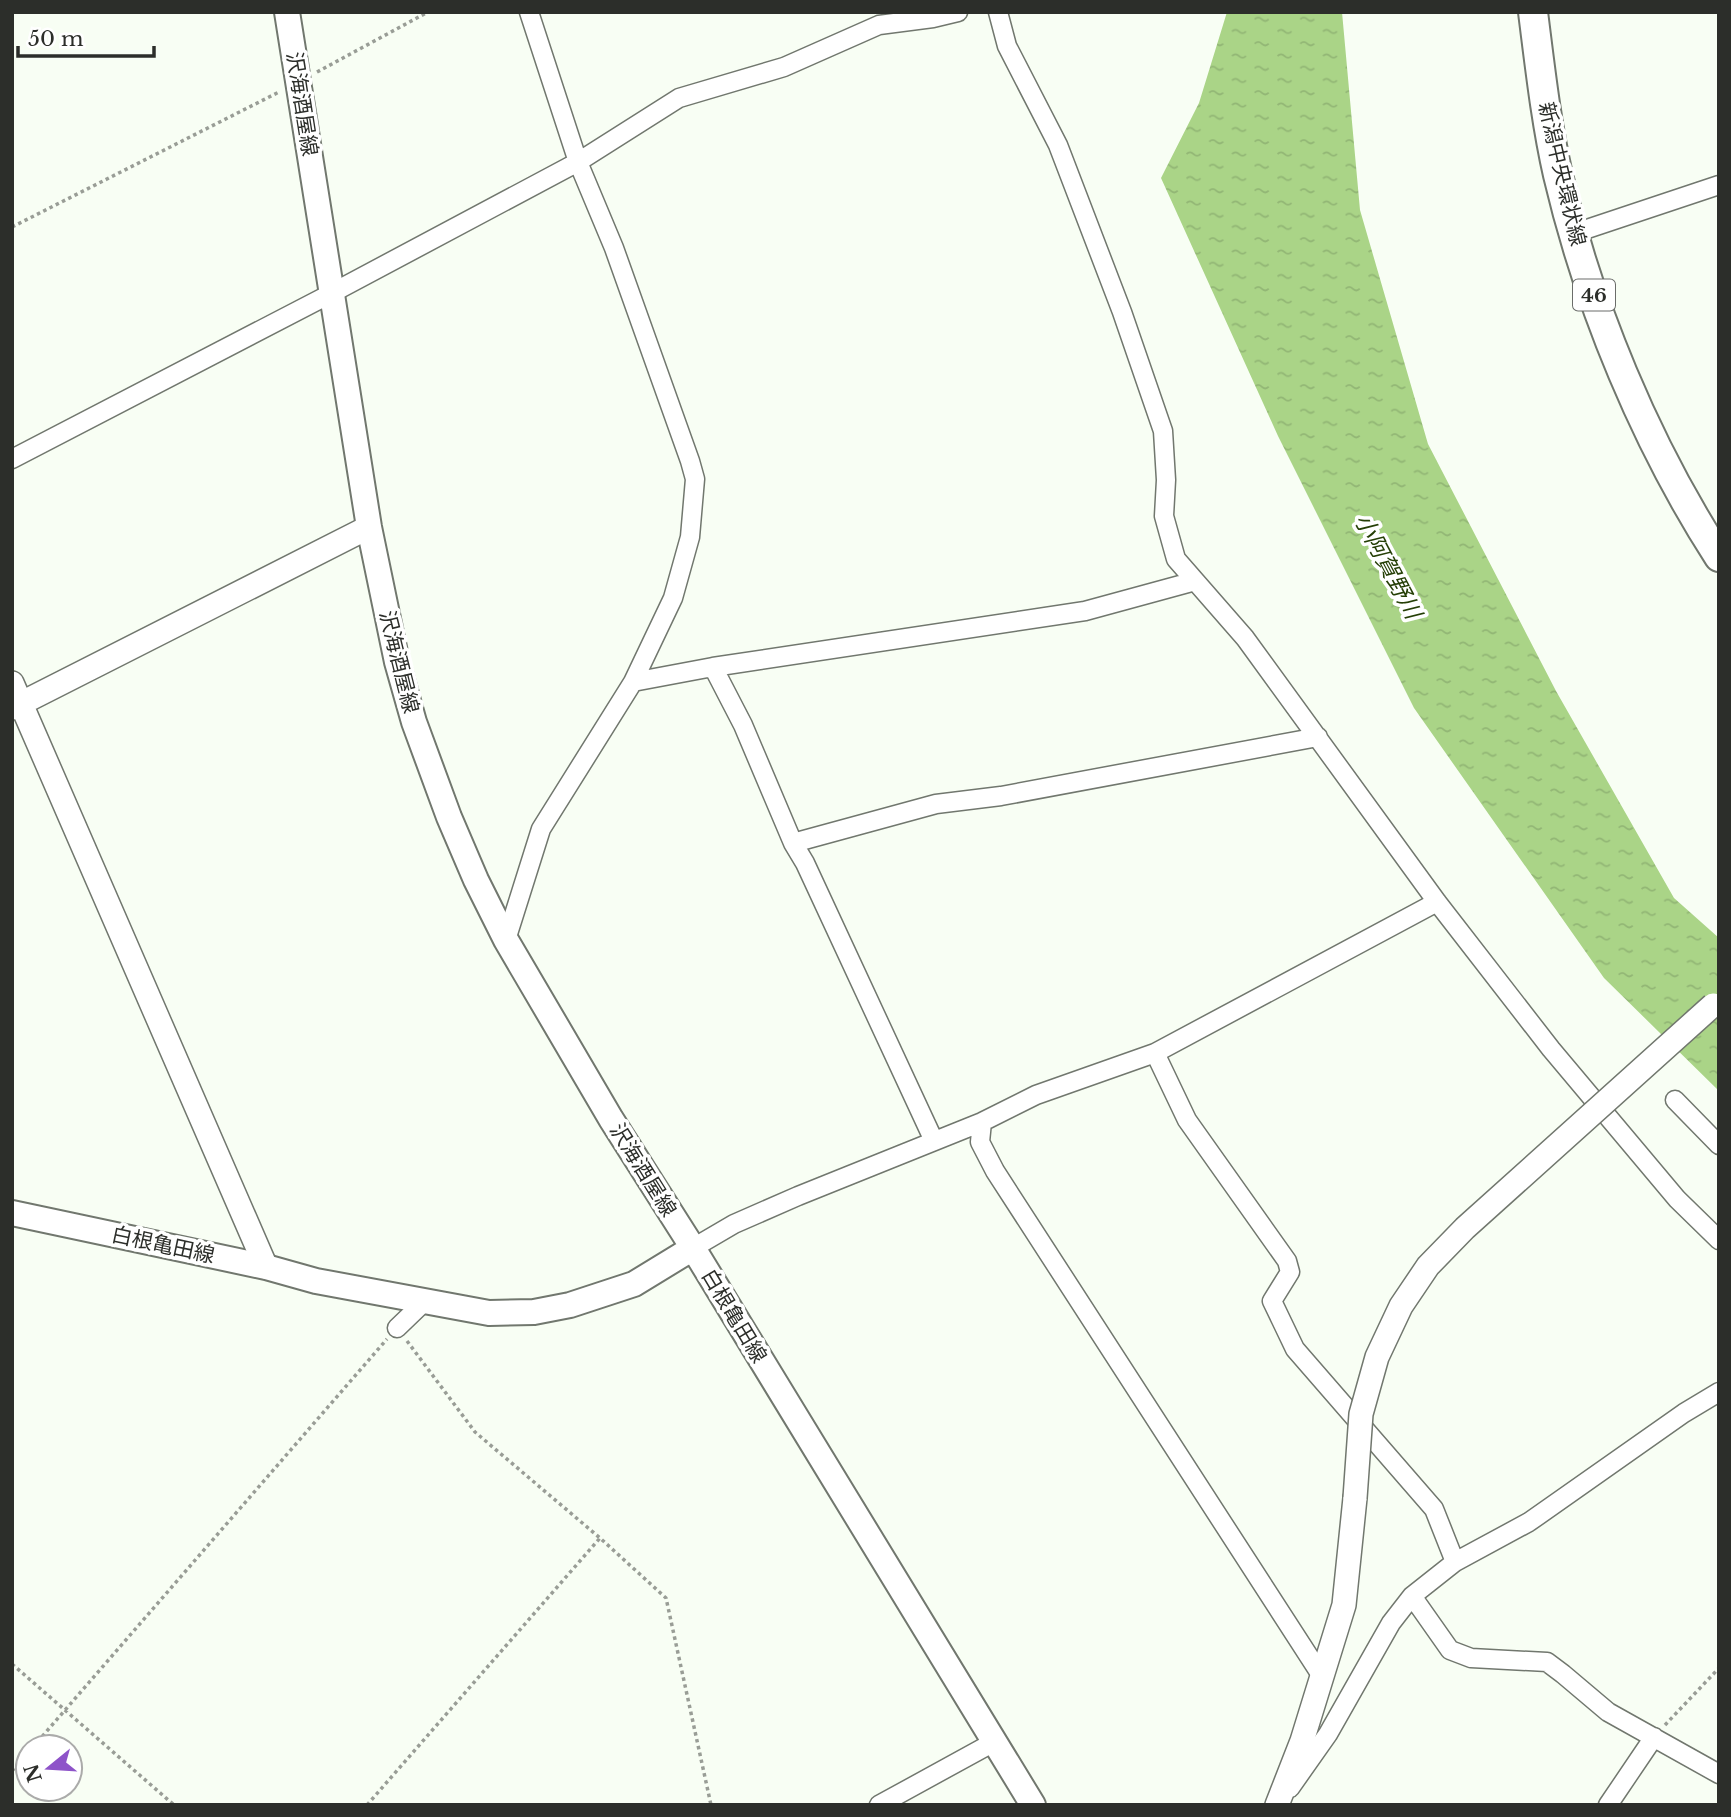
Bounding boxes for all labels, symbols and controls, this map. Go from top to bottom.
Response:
scale bar [18,14,154,58]
text: 50 m [28,26,84,52]
street label: 沢海酒屋線 [281,50,323,158]
street label: 新潟中央環状線 [1533,99,1591,249]
road number: 46 [1573,280,1615,310]
water label: 小阿賀野川 [1349,509,1429,626]
street label: 沢海酒屋線 [374,608,424,716]
street label: 沢海酒屋線 [604,1119,682,1221]
street label: 白根亀田線 [109,1221,217,1269]
street label: 白根亀田線 [696,1264,772,1368]
north arrow [14,1733,84,1803]
text: N [20,1761,47,1785]

